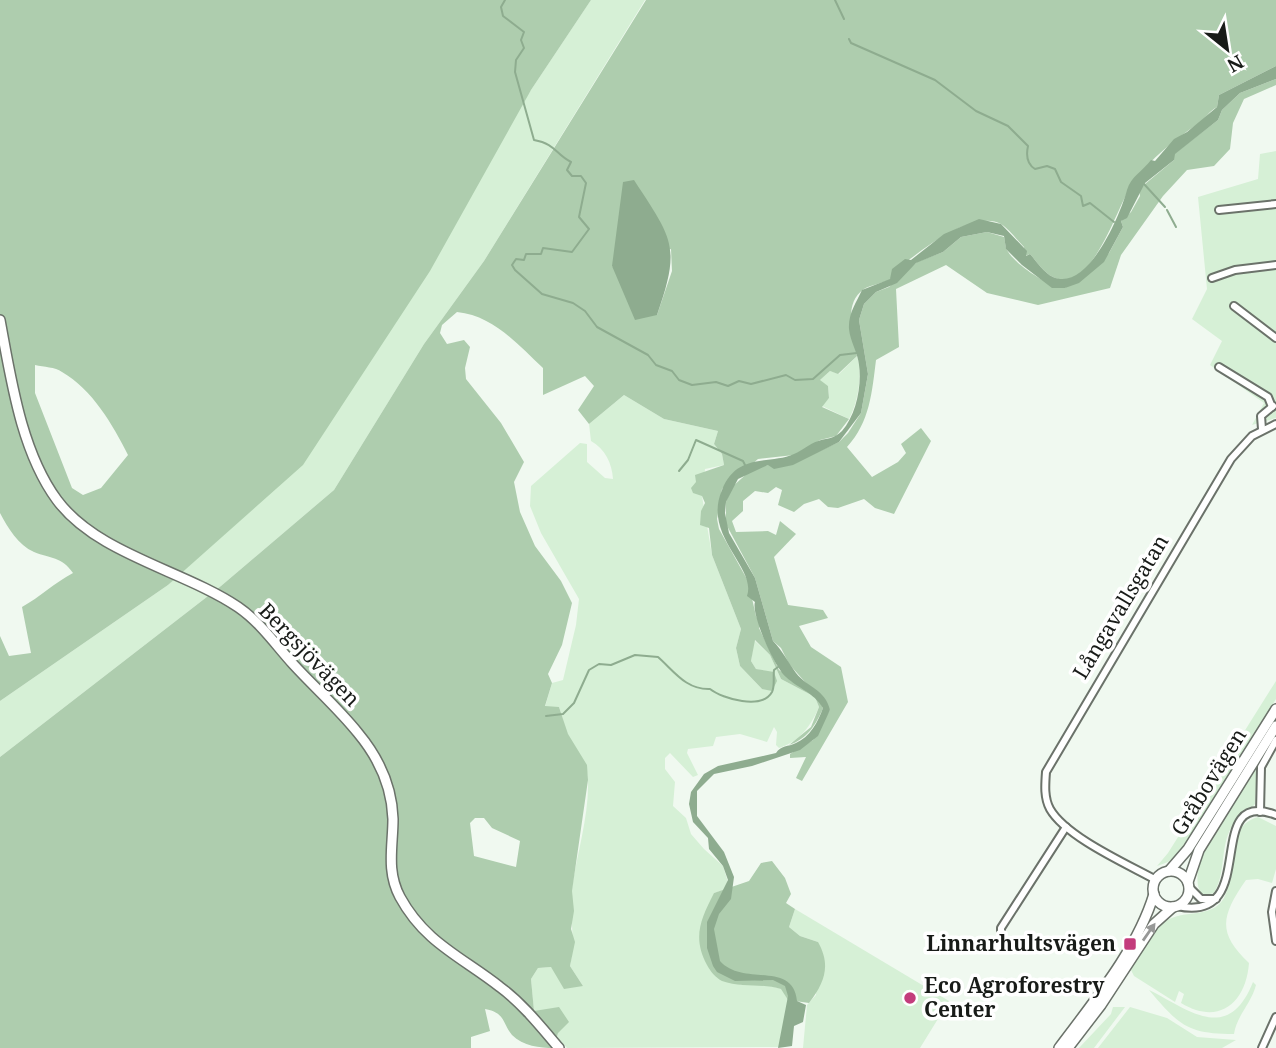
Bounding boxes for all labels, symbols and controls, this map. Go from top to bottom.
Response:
north arrow [1192,14,1262,84]
text: N [1222,49,1248,79]
street label: Långavallsgatan [1066,529,1174,684]
street label: Bergsjövägen [253,596,366,712]
street label: Gråbovägen [1164,723,1252,840]
one-way arrow [1142,923,1156,941]
place label: Linnarhultsvägen [926,929,1116,957]
marker: Linnarhultsvägen [1122,936,1138,952]
place label: Eco Agroforestry Center [924,971,1105,1023]
marker: Eco Agroforestry Center [902,990,918,1006]

